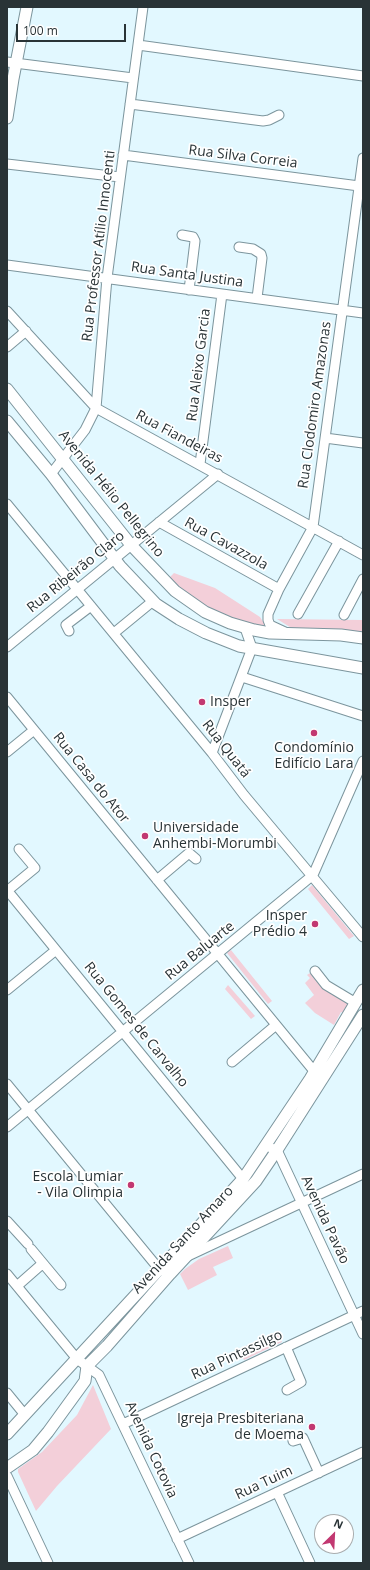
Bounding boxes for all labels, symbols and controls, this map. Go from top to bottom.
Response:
scale bar [18,16,128,42]
text: 100 m [23,22,58,39]
street label: Rua Silva Correia [188,142,298,172]
street label: Rua Professor Atílio Innocenti [79,149,119,343]
street label: Rua Santa Justina [130,259,244,291]
street label: Rua Aleixo Garcia [184,308,214,422]
street label: Rua Clodomiro Amazonas [295,321,335,489]
street label: Rua Fiandeiras [133,407,225,467]
street label: Avenida Hélio Pellegrino [55,427,167,561]
street label: Rua Cavazzola [181,514,271,574]
street label: Rua Ribeirão Claro [24,528,128,616]
place label: Insper [210,694,251,710]
marker: Insper [197,697,207,707]
street label: Rua Quatá [198,717,254,781]
marker: Condomínio Edifício Lara [309,728,319,738]
street label: Rua Casa do Ator [49,729,133,827]
place label: Condomínio Edifício Lara [274,740,354,772]
place label: Universidade Anhembi-Morumbi [153,820,277,852]
marker: Universidade Anhembi-Morumbi [140,831,150,841]
place label: Insper Prédio 4 [253,908,307,940]
street label: Rua Baluarte [162,918,238,984]
marker: Insper Prédio 4 [310,919,320,929]
street label: Rua Gomes de Carvalho [80,959,192,1091]
place label: Escola Lumiar - Vila Olimpia [33,1169,123,1202]
street label: Avenida Pavão [297,1173,353,1267]
marker: Escola Lumiar - Vila Olimpia [126,1180,136,1190]
street label: Avenida Santo Amaro [129,1183,237,1297]
street label: Rua Pintassilgo [189,1327,285,1383]
street label: Avenida Cotovia [121,1399,181,1501]
place label: Igreja Presbiteriana de Moema [177,1411,304,1444]
marker: Igreja Presbiteriana de Moema [307,1422,317,1432]
street label: Rua Tuim [233,1462,295,1504]
north arrow [314,1514,354,1554]
text: N [332,1515,346,1532]

